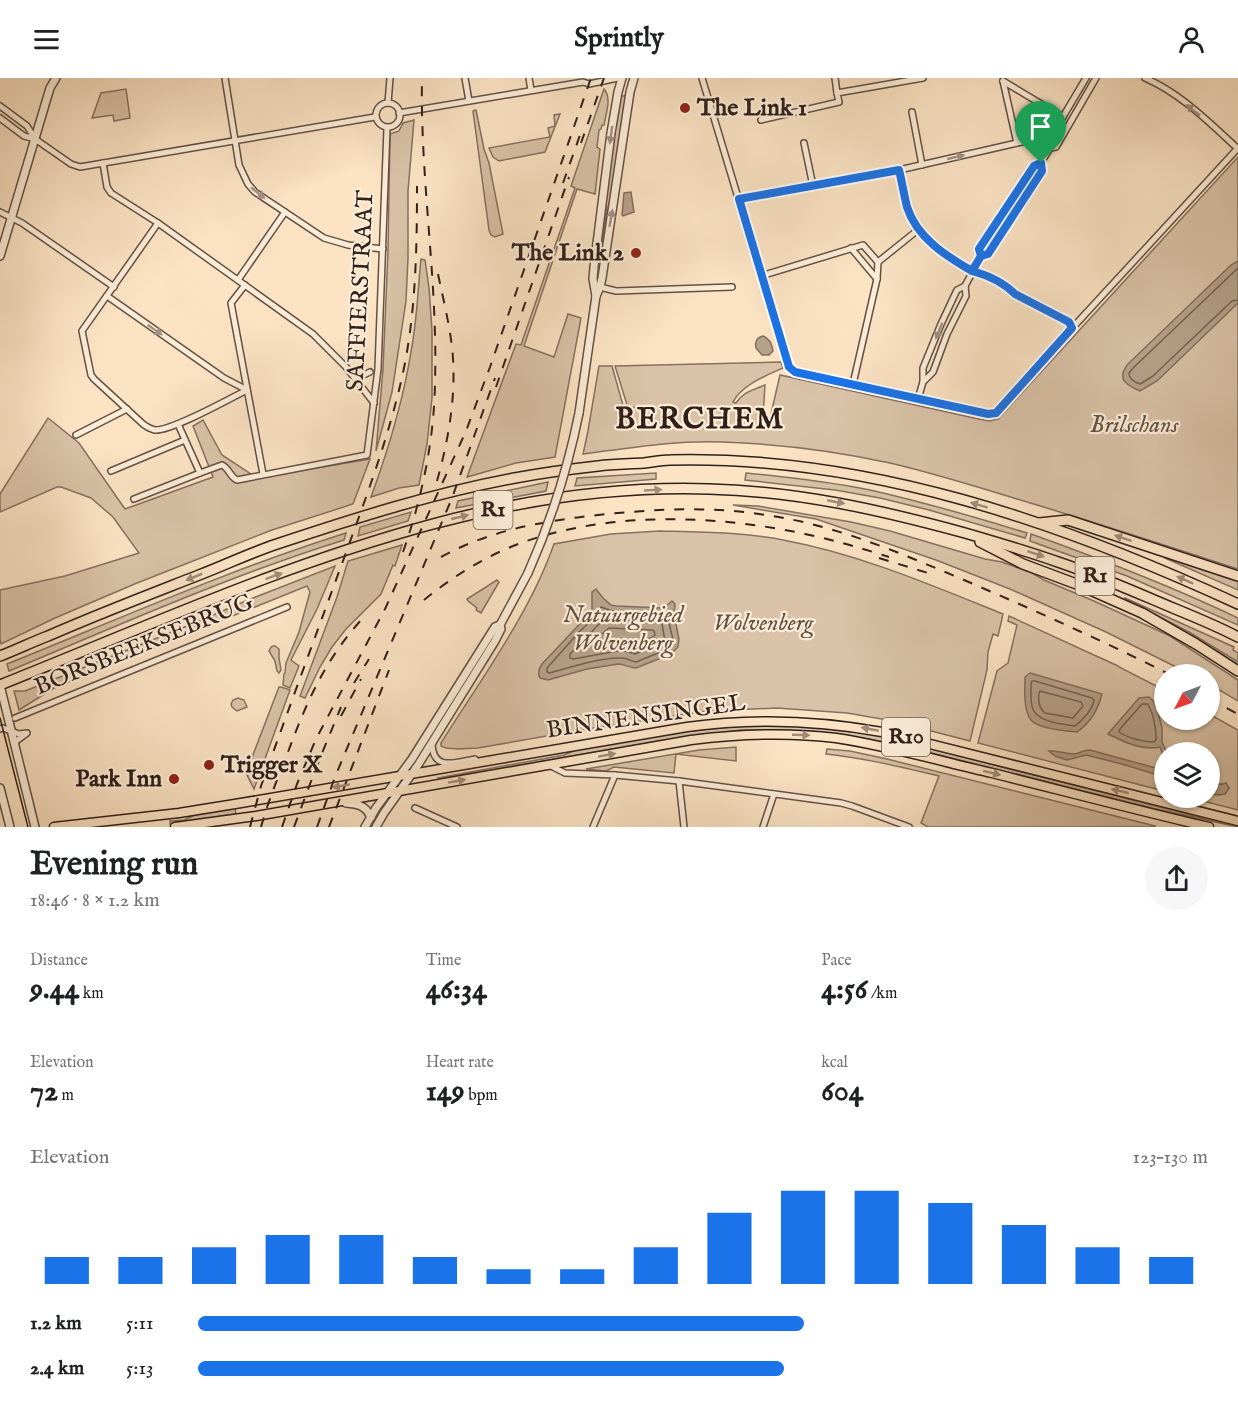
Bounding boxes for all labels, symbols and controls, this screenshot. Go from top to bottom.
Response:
text: Sprintly [574,22,664,56]
icon: menu [30,23,63,56]
icon: person [1175,23,1208,56]
place label: The Link 1 [696,93,807,124]
marker: The Link 1 [678,101,692,115]
pin [1015,101,1066,163]
one-way arrow [1185,103,1201,116]
icon: arrive [1024,110,1057,143]
one-way arrow [606,126,615,145]
one-way arrow [946,152,965,162]
one-way arrow [250,186,266,199]
street label: SAFFIERSTRAAT [340,189,382,392]
one-way arrow [607,208,616,227]
place label: The Link 2 [511,238,624,269]
marker: The Link 2 [629,246,643,260]
one-way arrow [933,323,943,341]
one-way arrow [147,324,163,336]
district label: BERCHEM [615,401,785,439]
park label: Brilschans [1090,410,1179,441]
one-way arrow [643,485,662,494]
road number: R1 [474,491,512,529]
one-way arrow [826,498,845,507]
one-way arrow [969,500,987,509]
one-way arrow [451,512,469,522]
one-way arrow [1114,533,1132,543]
one-way arrow [1027,550,1045,559]
road number: R1 [1076,557,1114,595]
one-way arrow [265,570,283,580]
one-way arrow [185,573,203,582]
one-way arrow [1175,575,1193,585]
street label: BORSBEEKSEBRUG [30,587,258,703]
park label: Natuurgebied Wolvenberg [563,600,685,659]
park label: Wolvenberg [713,608,814,639]
north arrow [1154,664,1220,730]
map controls [1154,664,1220,808]
street label: BINNENSINGEL [545,688,748,746]
road number: R10 [882,718,930,756]
one-way arrow [860,724,879,733]
one-way arrow [791,731,810,740]
button: layers [1154,742,1220,808]
place label: Trigger X [220,750,323,781]
one-way arrow [598,750,617,759]
marker: Trigger X [202,758,216,772]
place label: Park Inn [75,764,162,795]
one-way arrow [982,769,1001,779]
marker: Park Inn [167,772,181,786]
one-way arrow [448,776,467,785]
one-way arrow [332,782,351,791]
one-way arrow [1111,786,1129,796]
text: Evening run [30,844,198,886]
button: share [1145,847,1208,910]
text: 18:46 · 8 × 1.2 km [30,888,160,913]
text: Distance [30,951,88,971]
text: Time [426,951,461,971]
text: Pace [821,951,852,971]
text: 9.44 [30,971,79,1009]
text: 46:34 [426,971,487,1009]
text: 4:56 [821,971,867,1009]
text: km [79,984,104,1004]
text: /km [867,984,897,1004]
text: Elevation [30,1053,93,1073]
text: Heart rate [426,1053,494,1073]
text: kcal [821,1053,848,1073]
text: 72 [30,1073,58,1111]
text: 149 [426,1073,465,1111]
text: 604 [821,1073,863,1111]
text: m [58,1086,74,1106]
text: bpm [465,1086,498,1106]
text: Elevation [30,1145,109,1170]
text: 123–130 m [1132,1145,1208,1170]
text: 1.2 km [30,1311,82,1336]
text: 5:11 [126,1311,153,1336]
text: 2.4 km [30,1356,84,1381]
text: 5:13 [126,1356,153,1381]

